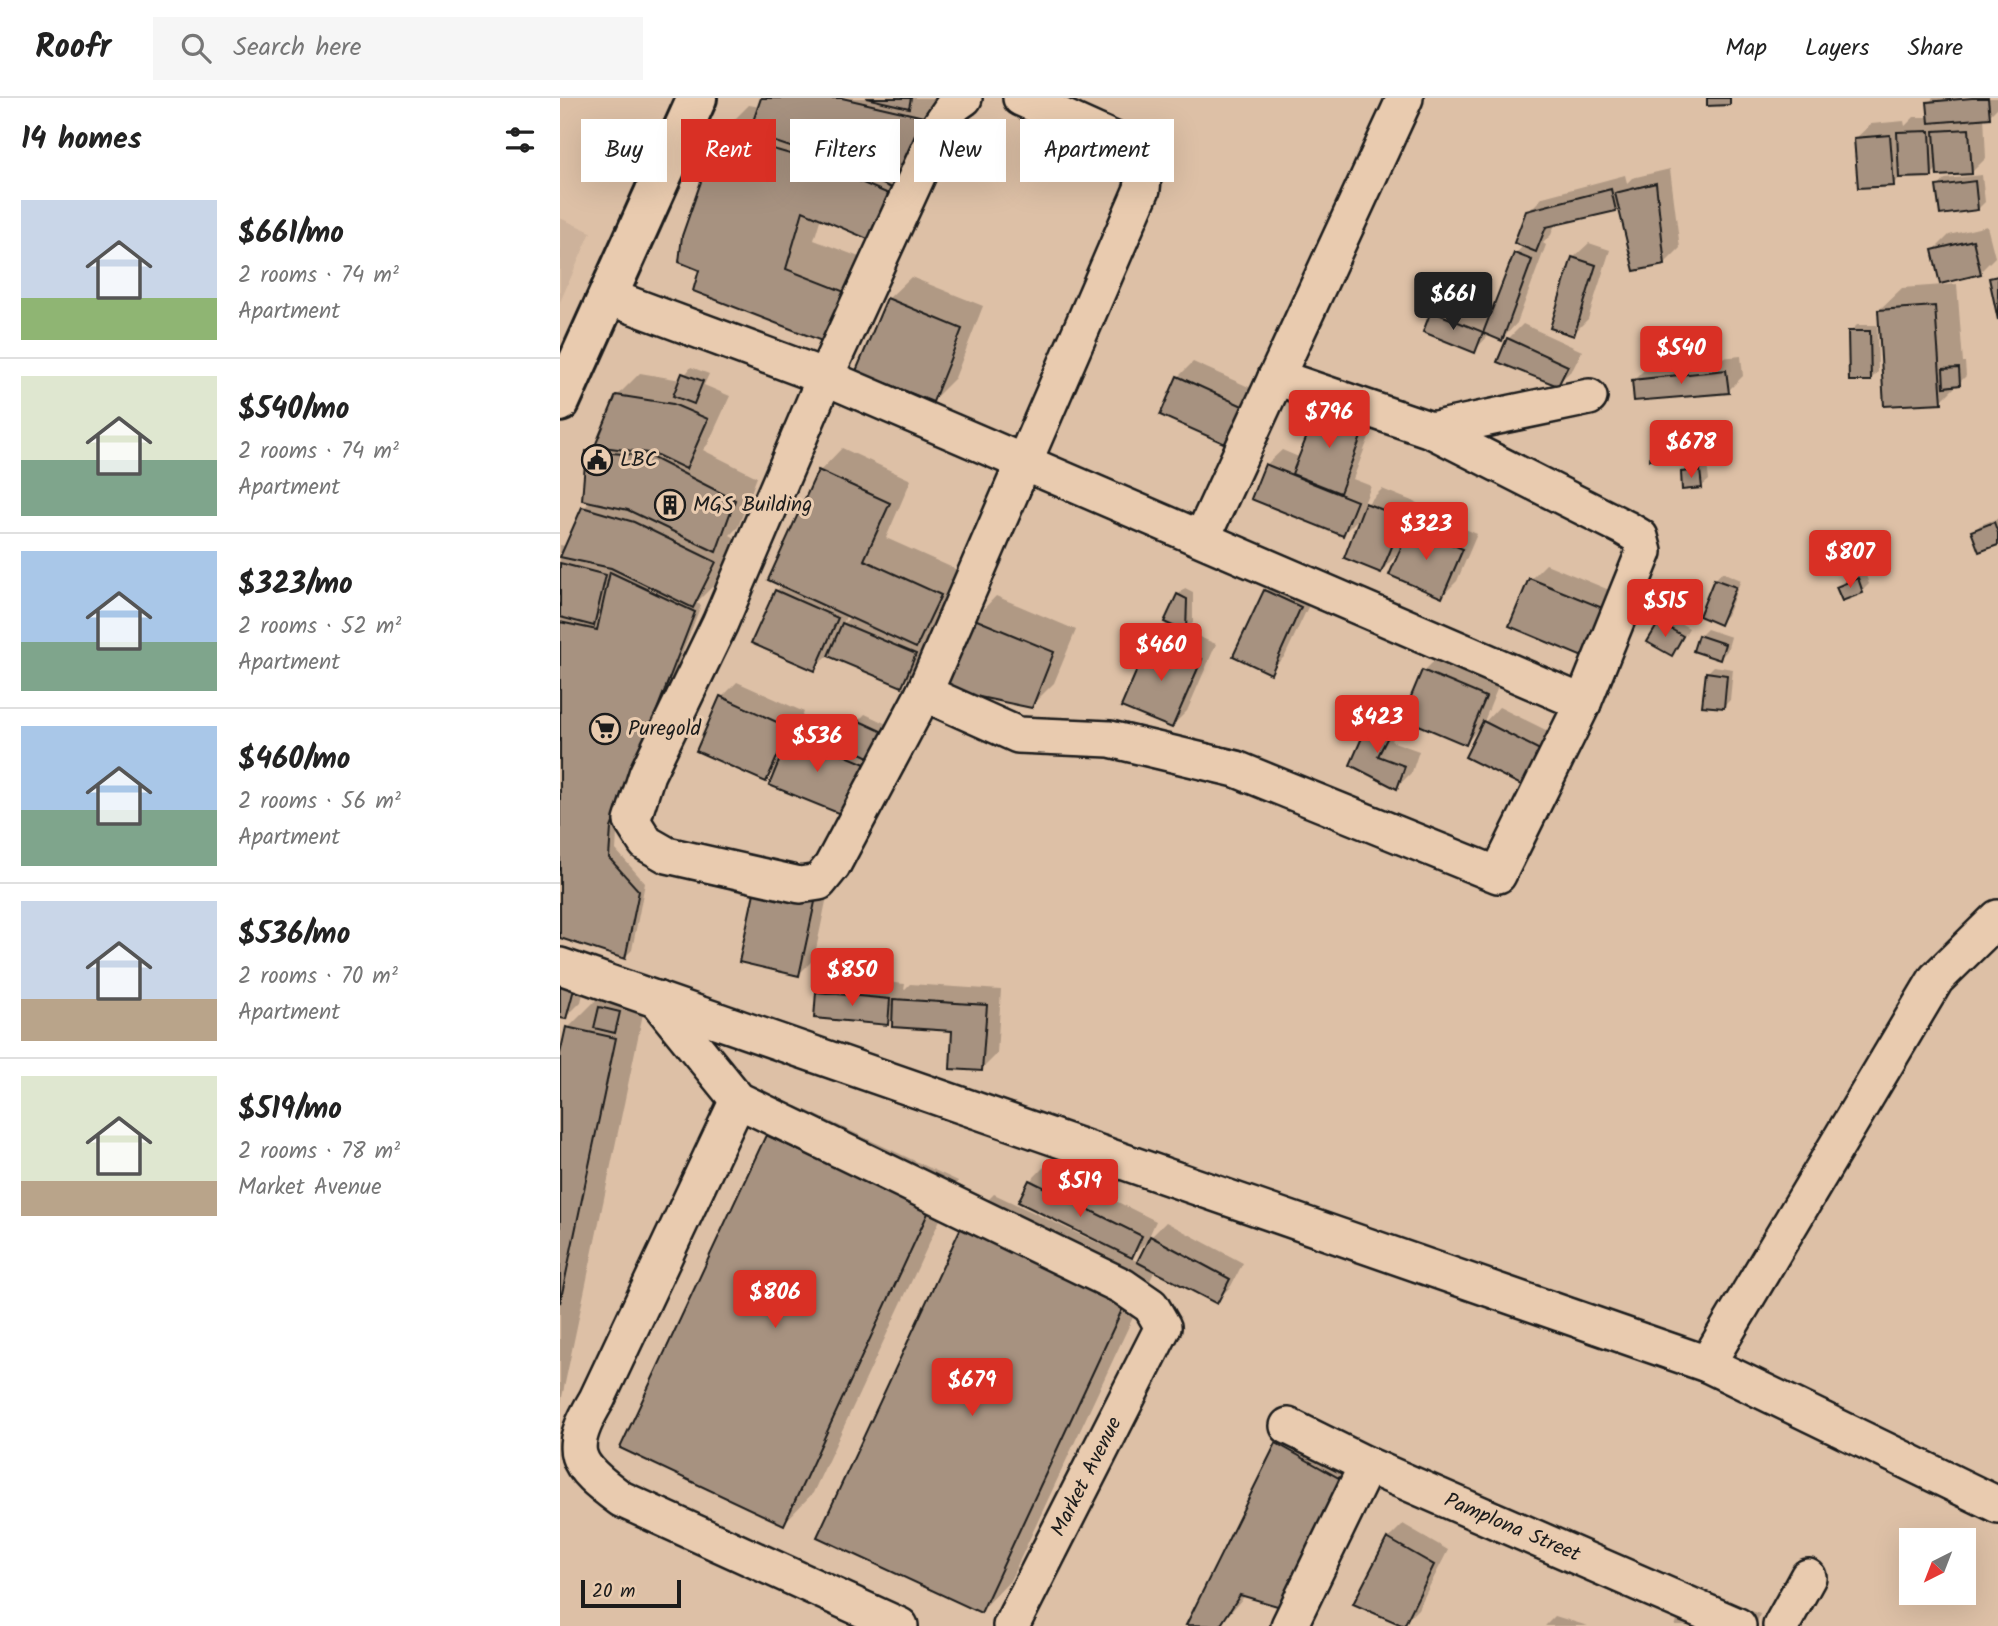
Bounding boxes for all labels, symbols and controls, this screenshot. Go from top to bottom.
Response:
search box [153,17,643,80]
text: Roofr [35,22,111,75]
text: Search here [233,27,361,69]
icon: search [177,29,215,67]
text: Map [1725,29,1767,68]
text: Layers [1805,29,1869,68]
text: Share [1907,29,1963,68]
text: 14 homes [21,116,142,164]
chip: Buy [581,119,667,182]
chip: Rent [681,119,776,182]
chip: Filters [790,119,900,182]
chip: New [914,119,1006,182]
chip: Apartment [1020,119,1174,182]
icon: filters [501,121,539,159]
text: $661/mo [238,210,344,258]
icon: home [77,228,161,312]
text: 2 rooms · 74 m² [238,258,399,294]
pin: $661 [1412,272,1494,332]
text: $661 [1430,277,1476,313]
text: Apartment [238,294,340,330]
pin: $540 [1640,327,1722,386]
text: $540 [1656,331,1706,367]
text: $540/mo [238,386,349,434]
pin: $796 [1288,390,1370,450]
text: $796 [1305,395,1353,431]
icon: home [77,404,161,488]
pin: $678 [1650,420,1732,480]
text: $678 [1666,425,1716,461]
text: 2 rooms · 74 m² [238,434,399,470]
public building icon: LBC [580,443,614,477]
place label: LBC [620,444,657,477]
text: Apartment [238,470,340,506]
building icon: MGS Building [653,488,687,522]
place label: MGS Building [693,489,812,522]
pin: $323 [1385,503,1467,562]
text: $323 [1400,507,1452,543]
pin: $807 [1809,531,1891,590]
text: $807 [1825,535,1875,571]
text: $323/mo [238,561,353,609]
icon: home [77,579,161,663]
pin: $515 [1624,580,1706,639]
text: $515 [1643,584,1687,620]
text: 2 rooms · 52 m² [238,609,401,645]
pin: $460 [1120,624,1202,683]
text: $460 [1136,628,1186,664]
text: Apartment [238,645,340,681]
pin: $423 [1336,696,1418,755]
text: $423 [1351,700,1403,736]
supermarket icon: Puregold [588,712,622,746]
place label: Puregold [628,713,702,746]
pin: $536 [776,714,858,774]
text: $536 [792,719,842,755]
text: $460/mo [238,736,350,784]
icon: home [77,754,161,838]
text: 2 rooms · 56 m² [238,784,401,820]
text: Apartment [238,820,340,856]
text: $536/mo [238,911,350,959]
icon: home [77,929,161,1013]
pin: $850 [811,948,893,1008]
text: $850 [827,953,877,989]
text: 2 rooms · 70 m² [238,959,398,995]
text: Apartment [238,995,340,1031]
text: $519/mo [238,1086,342,1134]
icon: home [77,1104,161,1188]
text: 2 rooms · 78 m² [238,1134,400,1170]
pin: $519 [1039,1160,1121,1219]
text: $519 [1058,1164,1102,1200]
text: Market Avenue [238,1170,382,1206]
pin: $806 [734,1270,816,1330]
text: $806 [749,1275,801,1311]
pin: $679 [931,1358,1013,1418]
text: $679 [948,1363,996,1399]
street label: Market Avenue [1043,1411,1132,1543]
street label: Pamplona Street [1439,1484,1586,1572]
north arrow [1899,1528,1976,1605]
map controls [1899,1528,1976,1605]
scale bar [581,1577,681,1609]
text: 20 m [592,1577,635,1607]

